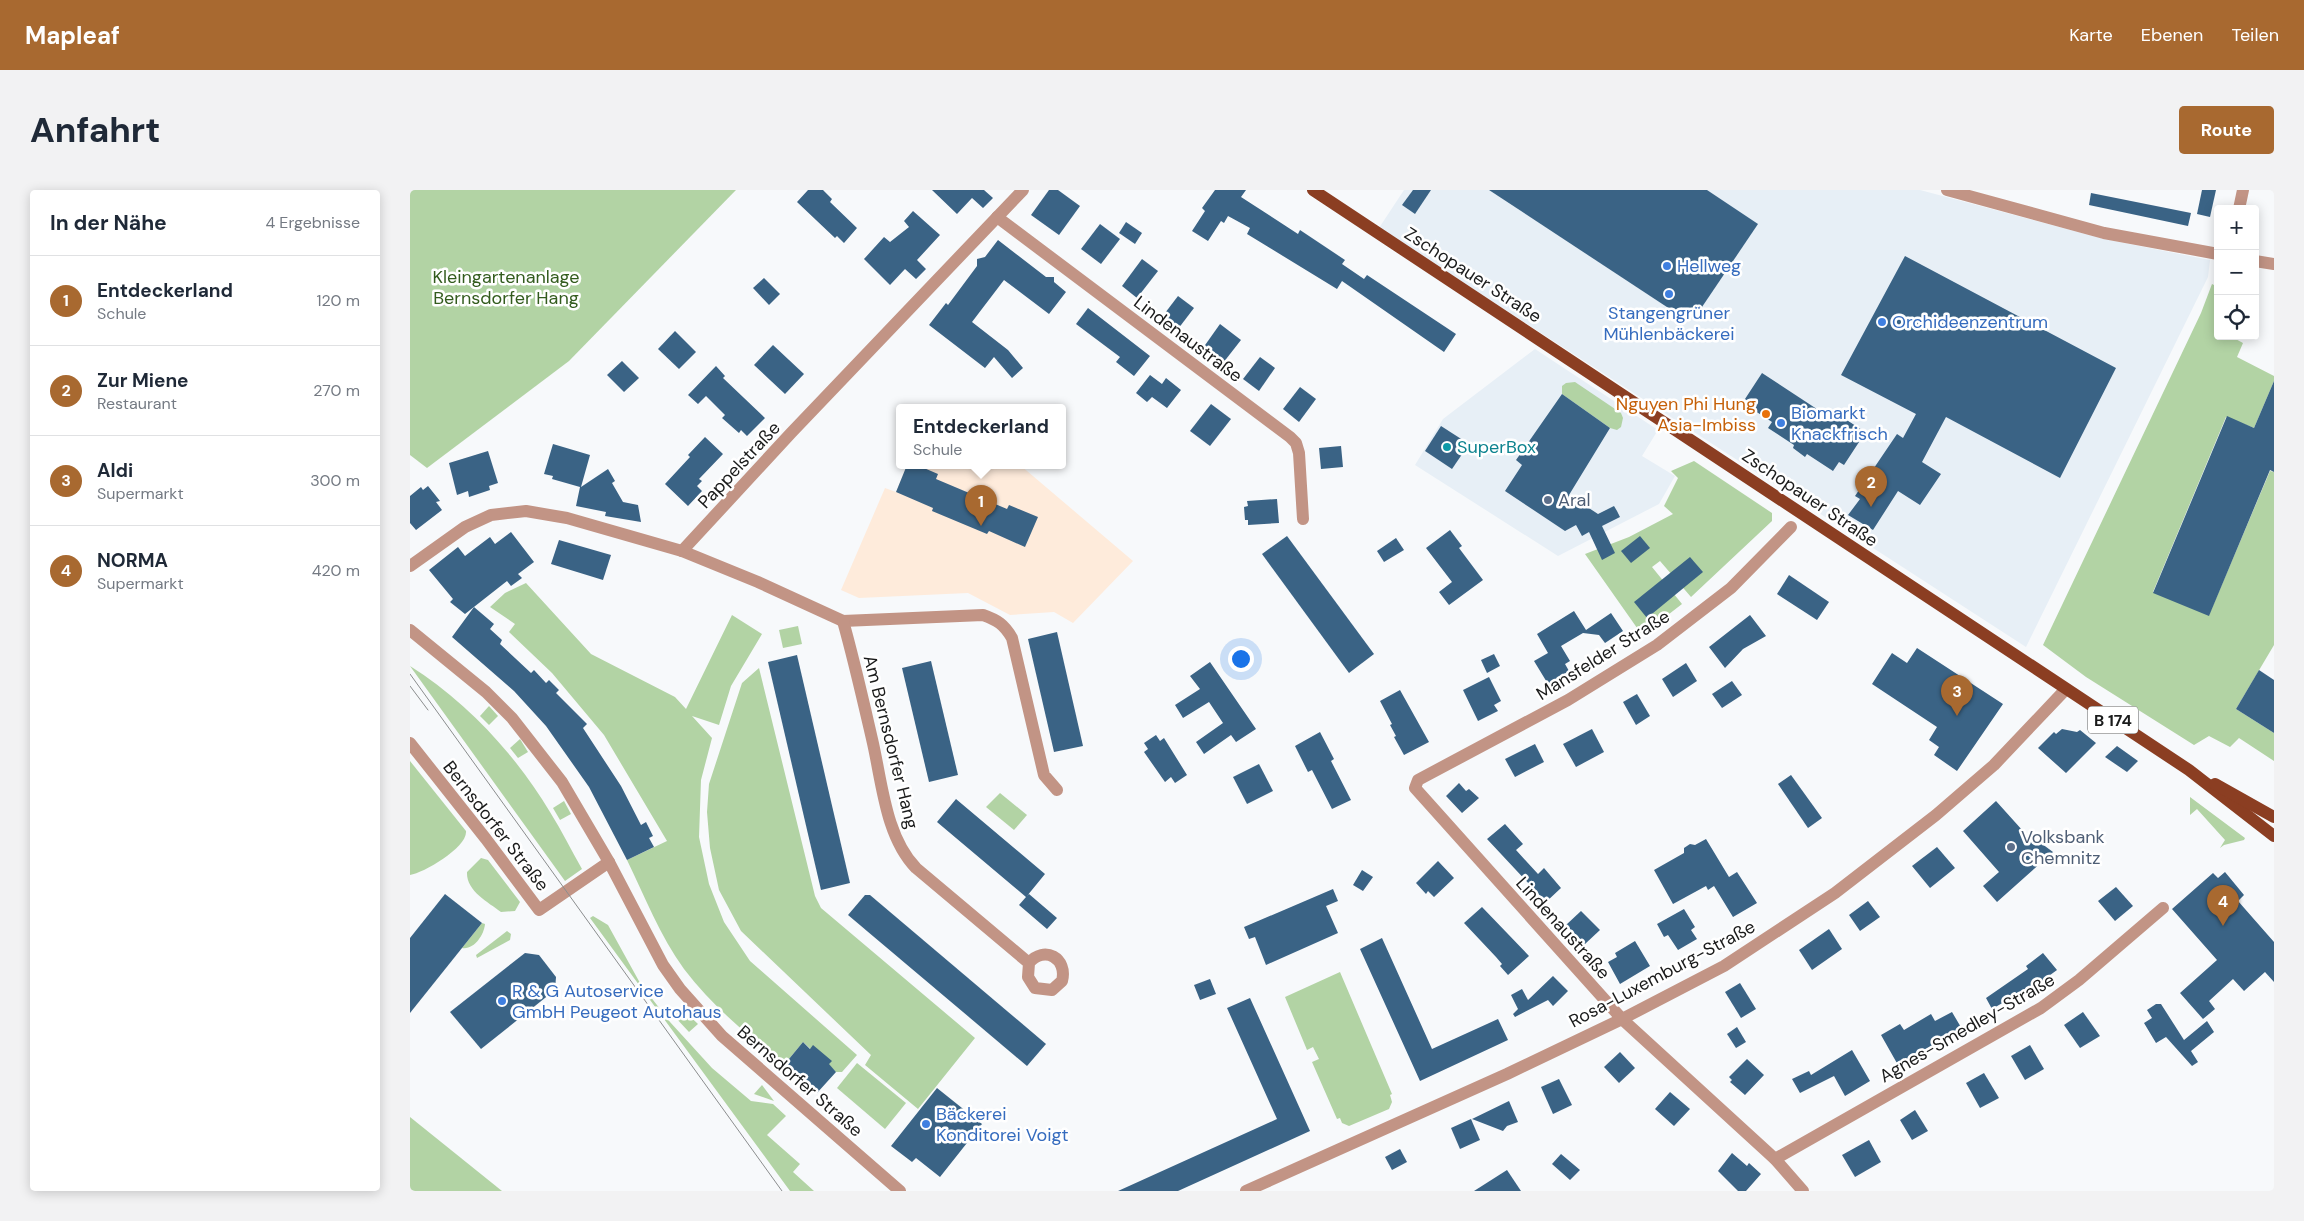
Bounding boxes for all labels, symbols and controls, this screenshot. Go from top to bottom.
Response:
text: Mapleaf [25,20,120,51]
text: Karte [2069,23,2113,47]
text: Ebenen [2141,23,2203,47]
text: Teilen [2231,23,2279,47]
button: Route [2179,106,2274,154]
text: Anfahrt [30,107,160,153]
map controls [2214,205,2259,340]
button: + [2214,205,2259,250]
text: In der Nähe [50,209,167,237]
text: 4 Ergebnisse [265,212,360,233]
street label: Zschopauer Straße [1400,222,1546,328]
button: − [2214,250,2259,295]
place label: Hellweg [1677,254,1741,278]
marker: Hellweg [1661,260,1673,272]
park label: Kleingartenanlage Bernsdorfer Hang [432,265,580,310]
text: Entdeckerland [97,278,233,303]
marker: Stangengrüner Mühlenbäckerei [1663,288,1675,300]
text: 1 [63,290,69,311]
text: 120 m [316,290,360,311]
street label: Lindenaustraße [1129,290,1247,388]
button: locate [2214,295,2259,340]
place label: Stangengrüner Mühlenbäckerei [1603,301,1735,346]
text: Schule [97,303,146,324]
place label: Orchideenzentrum [1892,310,2048,334]
marker: Orchideenzentrum [1876,316,1888,328]
text: Zur Miene [97,368,189,393]
text: 2 [61,380,71,401]
text: 270 m [313,380,360,401]
place label: Nguyen Phi Hung Asia-Imbiss [1616,392,1756,437]
text: Restaurant [97,393,177,414]
place label: Biomarkt Knackfrisch [1791,401,1888,446]
popup [896,404,1066,469]
marker: Nguyen Phi Hung Asia-Imbiss [1760,408,1772,420]
text: Entdeckerland [913,414,1049,439]
street label: Pappelstraße [693,416,785,514]
marker: Biomarkt Knackfrisch [1775,417,1787,429]
place label: SuperBox [1457,435,1536,459]
text: Schule [913,439,962,460]
marker: SuperBox [1441,441,1453,453]
street label: Zschopauer Straße [1737,444,1883,552]
text: Aldi [97,458,133,483]
pin: 2 [1855,466,1887,507]
text: 3 [61,470,71,491]
text: 300 m [310,470,360,491]
text: Supermarkt [97,483,184,504]
pin: 1 [965,485,997,526]
place label: Aral [1558,488,1590,512]
marker: Aral [1542,494,1554,506]
text: NORMA [97,548,168,573]
text: 4 [61,560,71,581]
text: 420 m [312,560,360,581]
text: Supermarkt [97,573,184,594]
street label: Mansfelder Straße [1532,604,1674,706]
your location [1228,646,1254,672]
street label: Am Bernsdorfer Hang [858,653,924,831]
pin: 3 [1941,675,1973,716]
road number: B 174 [2088,706,2138,734]
street label: Bernsdorfer Straße [438,756,554,896]
place label: Volksbank Chemnitz [2021,825,2105,870]
marker: Volksbank Chemnitz [2005,841,2017,853]
street label: Lindenaustraße [1511,872,1615,984]
pin: 4 [2207,885,2239,926]
street label: Rosa-Luxemburg-Straße [1565,915,1759,1033]
street label: Agnes-Smedley-Straße [1875,968,2059,1088]
place label: R & G Autoservice GmbH Peugeot Autohaus [512,979,722,1024]
marker: R & G Autoservice GmbH Peugeot Autohaus [496,995,508,1007]
street label: Bernsdorfer Straße [732,1020,868,1142]
place label: Bäckerei Konditorei Voigt [936,1102,1069,1147]
marker: Bäckerei Konditorei Voigt [920,1118,932,1130]

